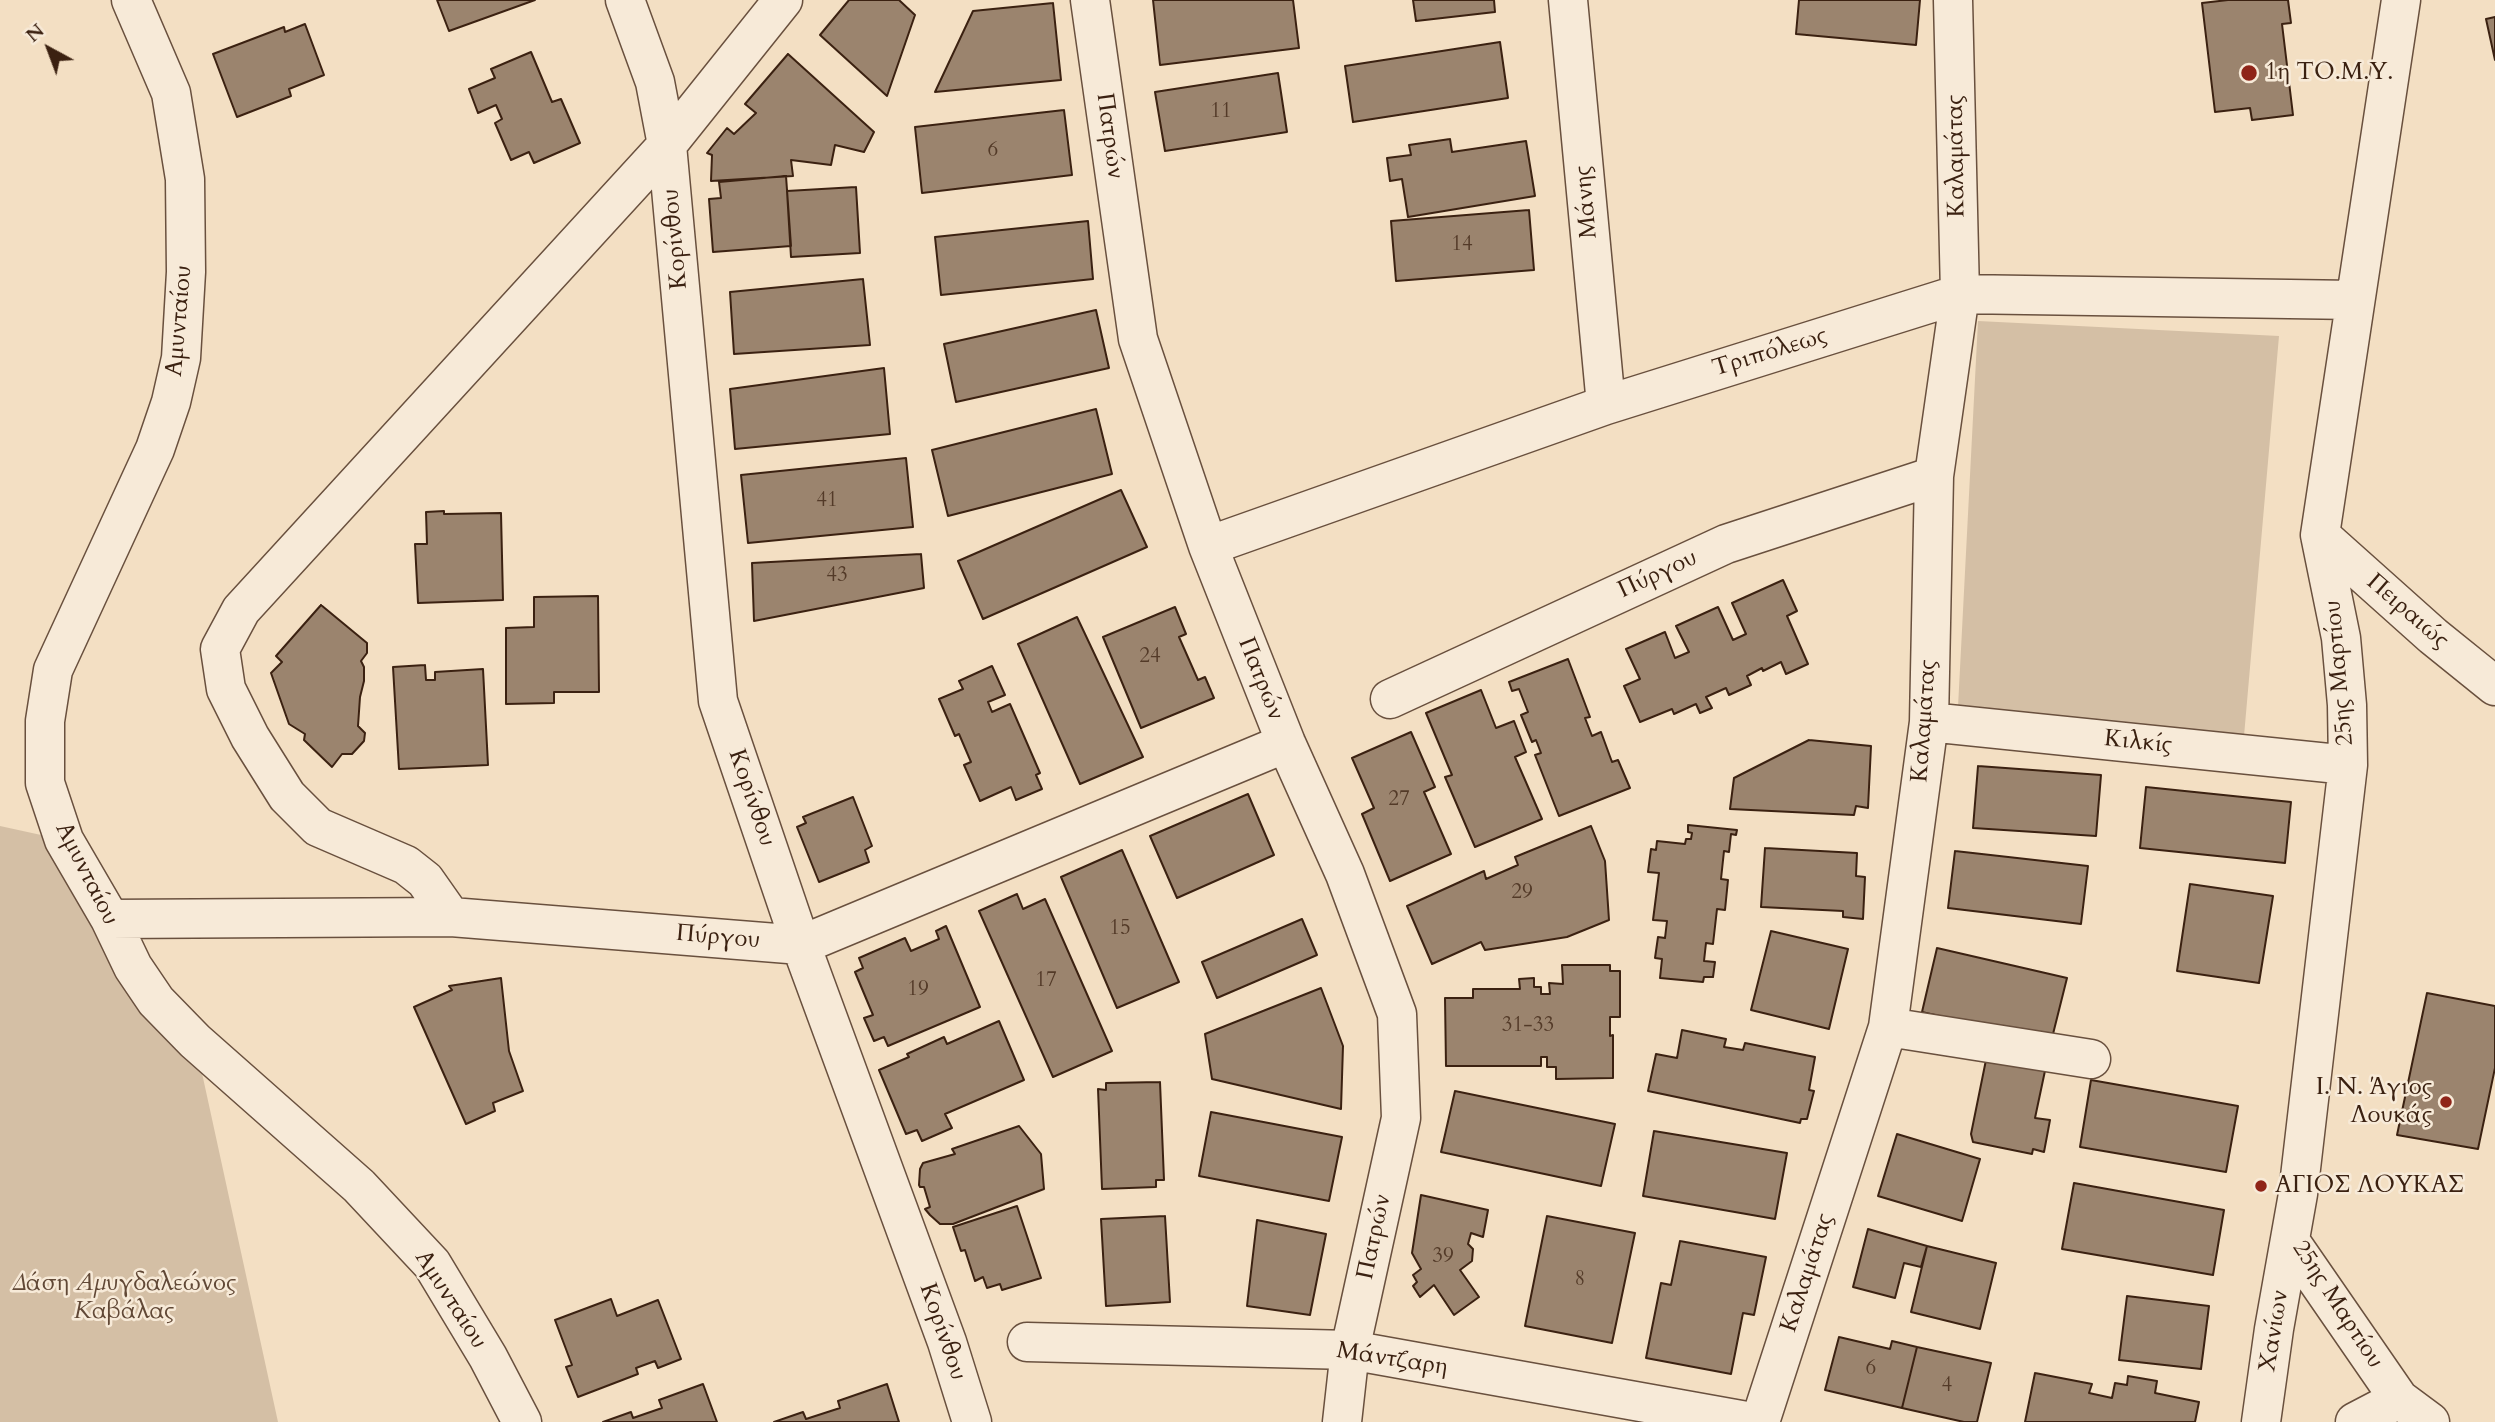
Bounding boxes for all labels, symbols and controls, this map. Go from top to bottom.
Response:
north arrow [14,14,84,84]
text: N [20,18,50,48]
place label: 1η ΤΟ.Μ.Υ. [2265,59,2393,87]
marker: 1η ΤΟ.Μ.Υ. [2239,63,2259,83]
street label: Πατρών [1089,91,1129,181]
street label: Καλαμάτας [1942,94,1972,218]
house number: 11 [1210,99,1232,125]
house number: 6 [988,138,998,164]
street label: Μάνης [1569,164,1605,240]
street label: Κορίνθου [657,188,695,290]
house number: 14 [1451,232,1473,258]
street label: Αμυνταίου [161,264,199,378]
street label: Τριπόλεως [1709,322,1831,384]
house number: 41 [816,488,838,514]
street label: Πύργου [1614,544,1702,606]
house number: 43 [826,563,848,589]
street label: Πειραιώς [2360,568,2454,656]
street label: 25ης Μαρτίου [2319,599,2361,747]
street label: Πατρών [1230,634,1290,724]
house number: 24 [1139,644,1161,670]
street label: Καλαμάτας [1906,659,1944,783]
street label: Κιλκίς [2103,725,2173,761]
street label: Κορίνθου [721,746,781,850]
house number: 27 [1388,787,1410,813]
street label: Αμυνταίου [48,818,124,930]
house number: 29 [1511,880,1533,906]
house number: 15 [1109,916,1131,942]
street label: Πύργου [675,920,761,956]
house number: 17 [1035,968,1057,994]
house number: 19 [907,977,929,1003]
house number: 31-33 [1502,1013,1554,1039]
place label: Ι. Ν. Άγιος Λουκάς [2316,1074,2432,1130]
marker: Ι. Ν. Άγιος Λουκάς [2438,1094,2454,1110]
place label: ΑΓΙΟΣ ΛΟΥΚΑΣ [2275,1172,2464,1200]
marker: ΑΓΙΟΣ ΛΟΥΚΑΣ [2253,1178,2269,1194]
street label: Πατρών [1352,1192,1398,1282]
street label: Καλαμάτας [1775,1210,1841,1336]
street label: 25ης Μαρτίου [2285,1236,2389,1374]
house number: 39 [1432,1244,1454,1270]
street label: Αμυνταίου [408,1246,492,1354]
house number: 8 [1575,1267,1585,1293]
park label: Δάση Αμυγδαλεώνος Καβάλας [12,1270,236,1326]
street label: Κορίνθου [912,1280,972,1384]
street label: Χανίων [2254,1288,2296,1374]
street label: Μάντζαρη [1334,1337,1450,1383]
house number: 6 [1866,1356,1876,1382]
house number: 4 [1942,1373,1952,1399]

